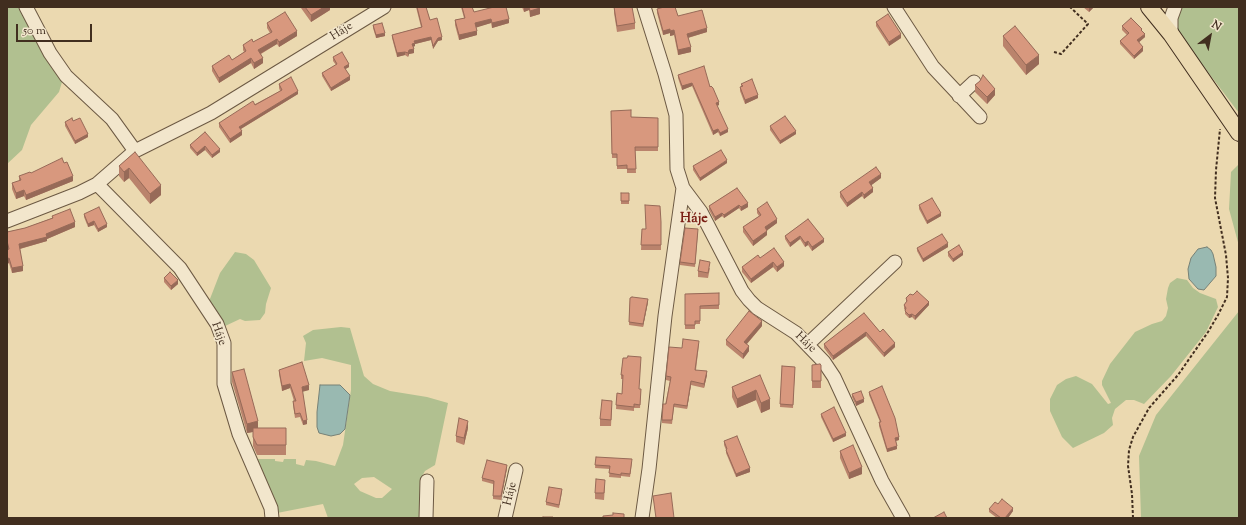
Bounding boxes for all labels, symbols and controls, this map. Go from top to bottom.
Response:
scale bar [18,16,94,42]
north arrow [1190,16,1230,56]
text: N [1208,17,1224,35]
street label: Háje [328,20,356,44]
text: 50 m [23,22,46,40]
district label: Háje [680,212,708,228]
street label: Háje [207,320,229,348]
street label: Háje [791,330,819,356]
street label: Háje [501,481,521,507]

